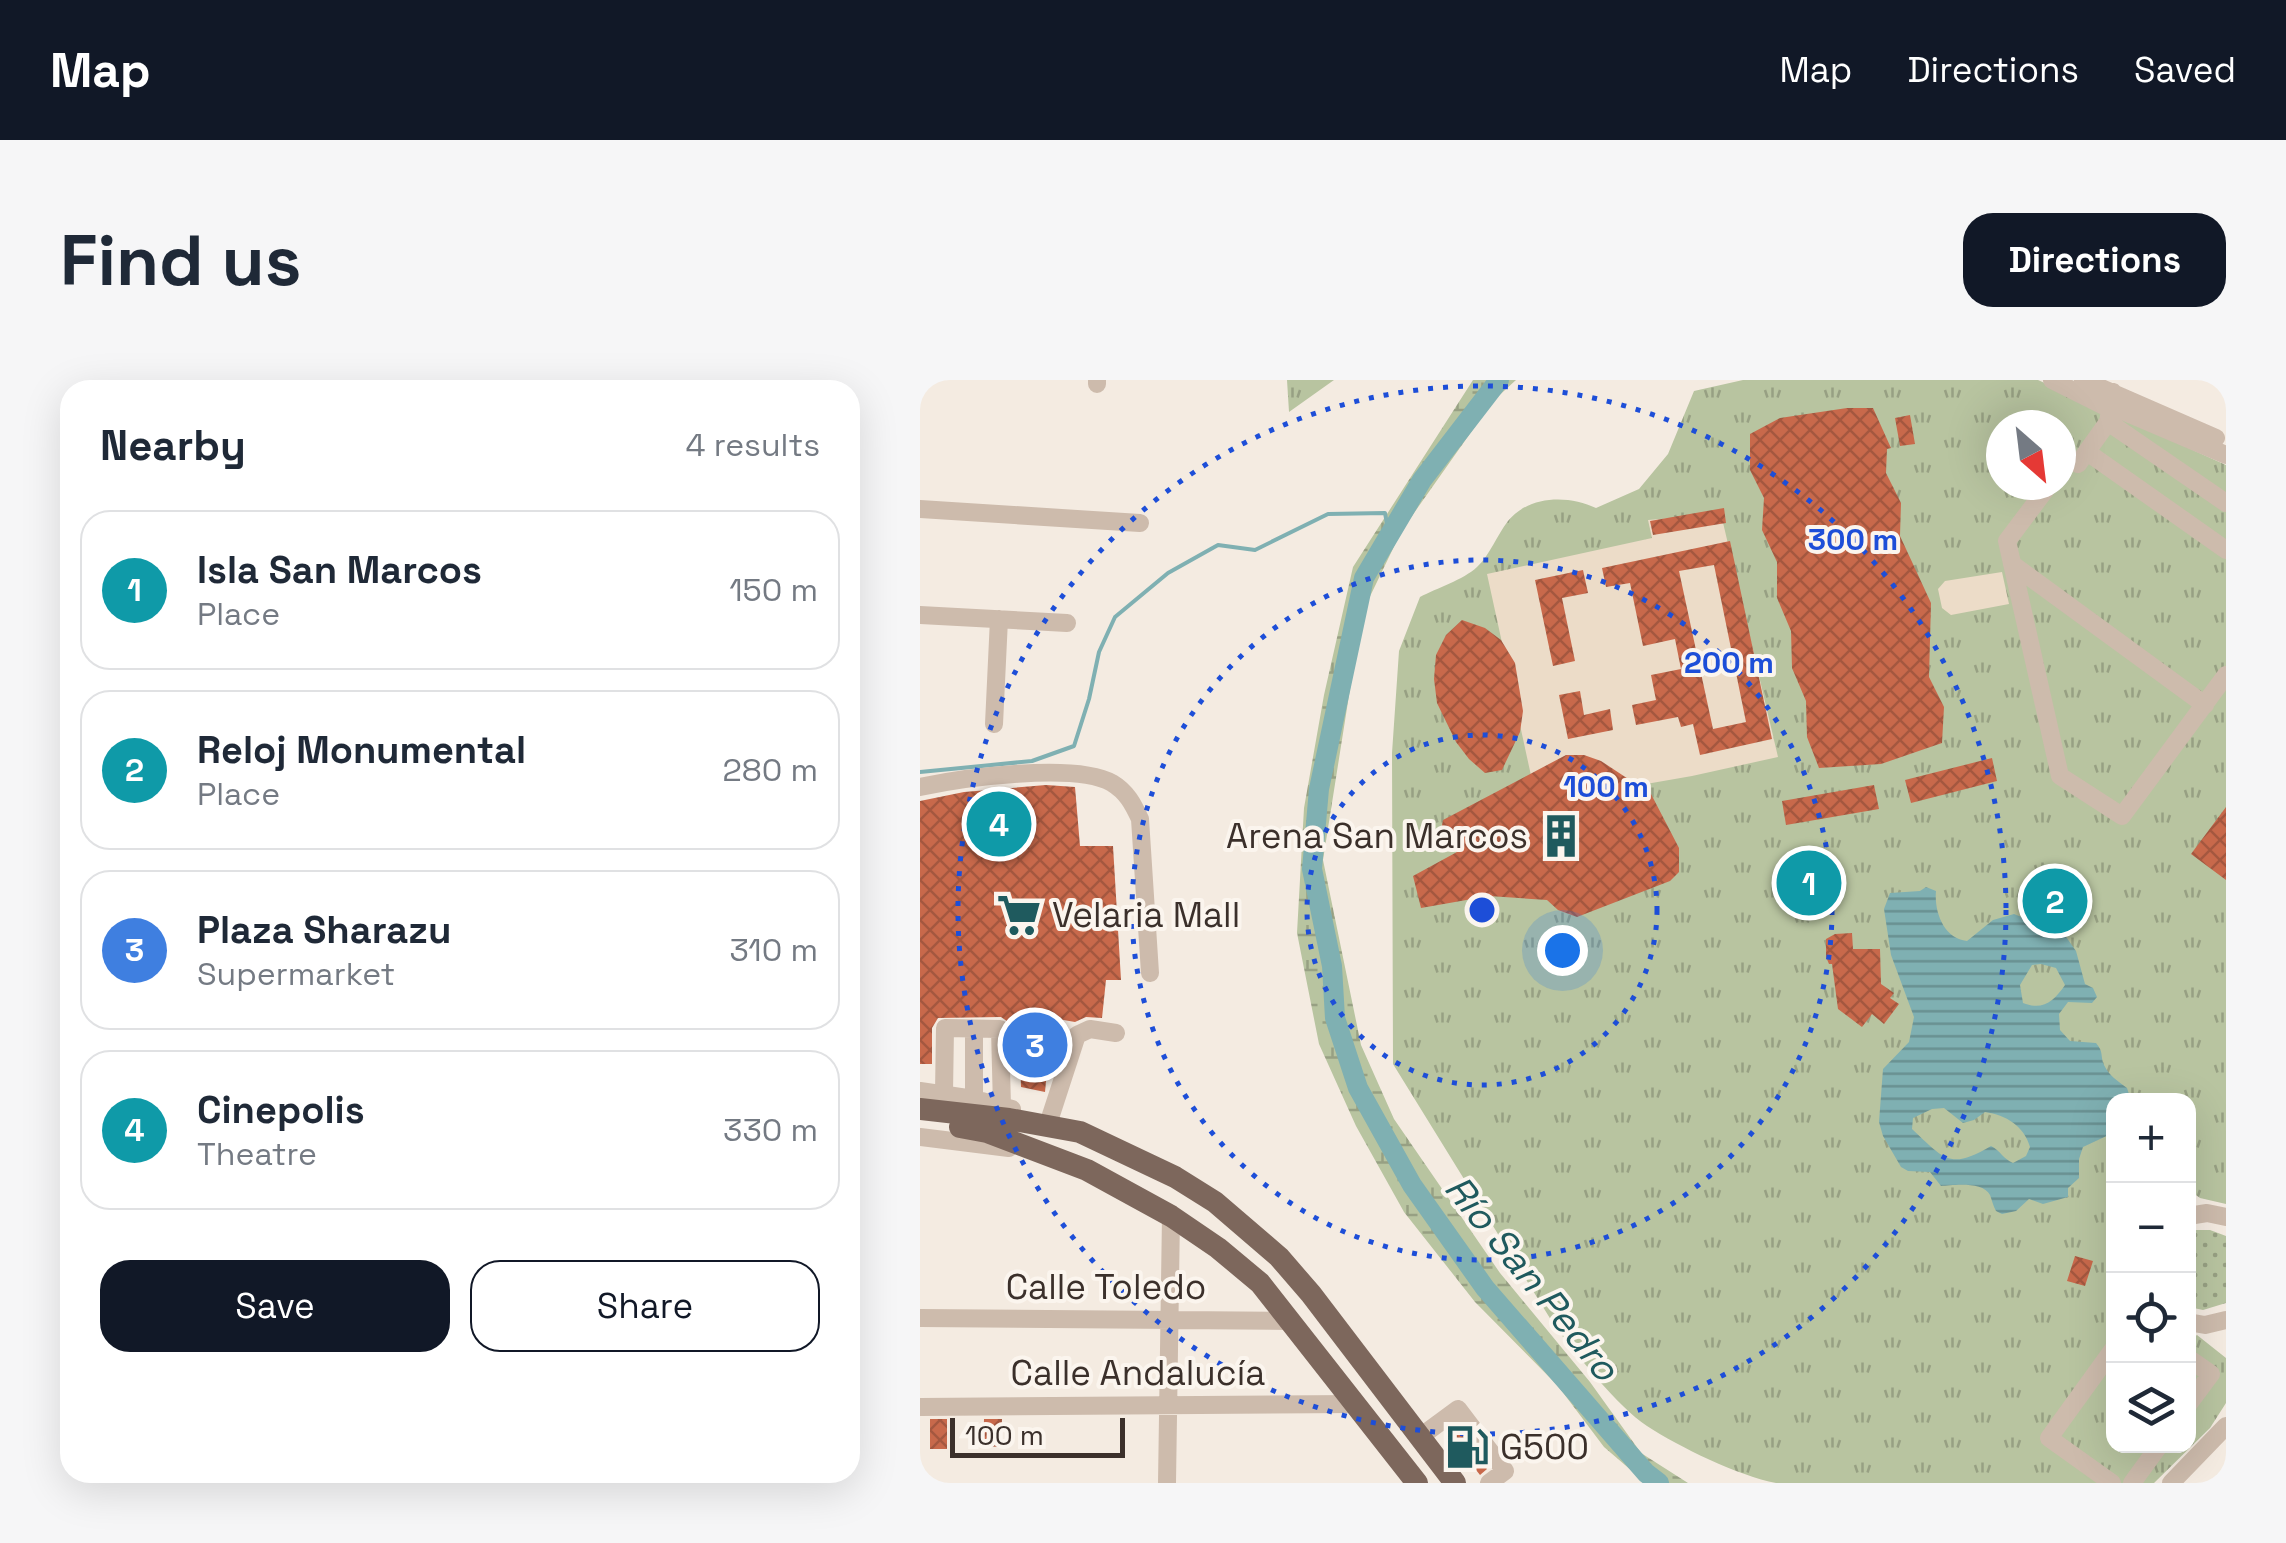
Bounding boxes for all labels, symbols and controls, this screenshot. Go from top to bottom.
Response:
text: Map [50,40,151,101]
text: Map [1779,48,1852,92]
text: Directions [1907,48,2079,92]
text: Saved [2134,48,2236,92]
button: Directions [1963,213,2226,307]
text: Find us [60,216,301,305]
north arrow [1986,410,2076,500]
text: Nearby [100,419,246,472]
text: 4 results [685,425,820,465]
text: 300 m [1808,520,1898,559]
text: Isla San Marcos [197,546,482,594]
text: 1 [127,570,142,610]
text: 150 m [729,570,818,610]
text: Place [197,594,280,634]
text: 200 m [1684,643,1774,682]
text: Reloj Monumental [197,726,526,774]
text: 2 [125,750,144,790]
text: 280 m [723,750,818,790]
text: 100 m [1563,767,1649,806]
text: Place [197,774,280,814]
pin: 4 [966,786,1032,862]
building icon: Arena San Marcos [1537,812,1585,860]
place label: Arena San Marcos [1226,814,1528,858]
pin: 1 [1776,846,1842,920]
pin: 2 [2022,864,2088,938]
supermarket icon: Velaria Mall [995,891,1043,939]
centre of rings [1464,892,1500,928]
place label: Velaria Mall [1052,893,1240,937]
text: Plaza Sharazu [197,906,451,954]
your location [1537,925,1588,976]
text: 3 [125,930,144,970]
text: 310 m [730,930,818,970]
text: Supermarket [197,954,395,994]
pin: 3 [1002,1008,1068,1082]
text: Cinepolis [197,1086,365,1134]
map controls [2106,1093,2196,1453]
button: + [2106,1093,2196,1183]
text: 4 [124,1110,145,1150]
text: 330 m [723,1110,818,1150]
text: Theatre [197,1134,317,1174]
water label: Río San Pedro [1434,1165,1631,1392]
button: − [2106,1183,2196,1273]
button: Save [100,1260,450,1352]
button: Share [470,1260,820,1352]
street label: Calle Toledo [1006,1265,1206,1309]
button: locate [2106,1273,2196,1363]
street label: Calle Andalucía [1011,1351,1265,1395]
button: layers [2106,1363,2196,1453]
scale bar [950,1413,1125,1458]
text: 100 m [965,1417,1044,1453]
fuel station icon: G500 [1443,1423,1491,1471]
place label: G500 [1500,1425,1589,1469]

